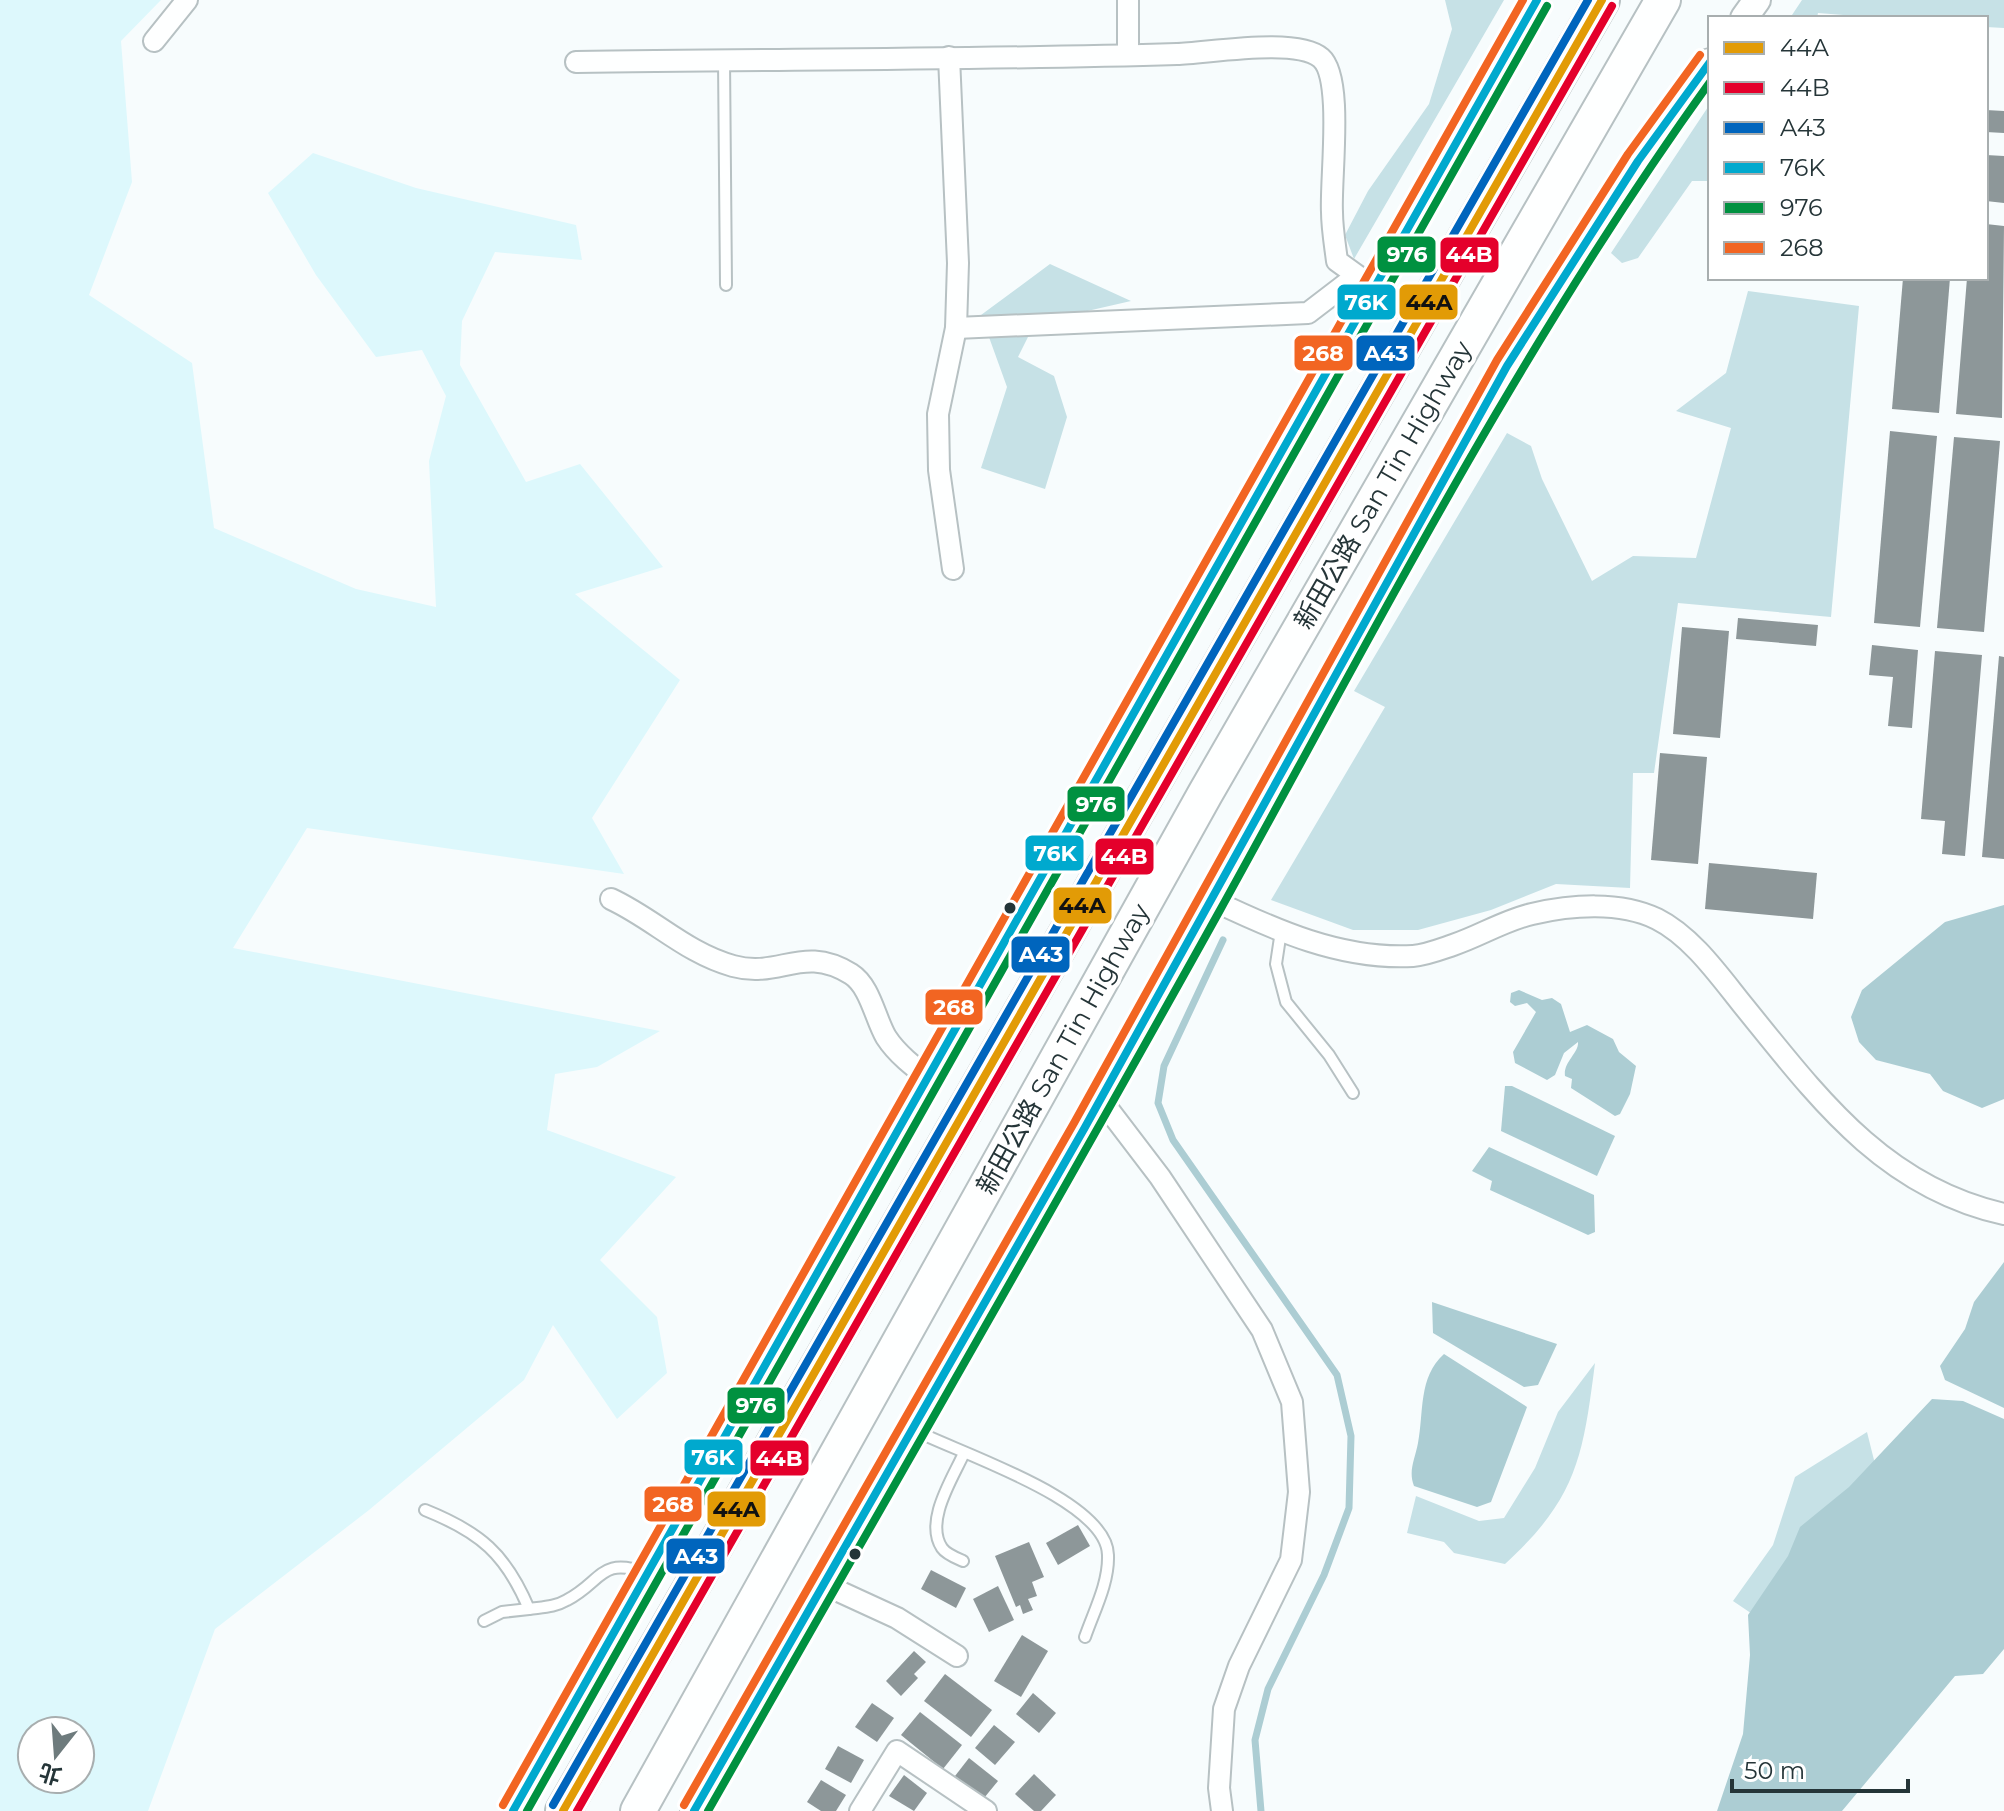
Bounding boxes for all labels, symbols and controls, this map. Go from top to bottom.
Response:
legend [1708,16,1988,280]
text: 44A [1780,33,1830,62]
text: 44B [1780,73,1830,102]
text: A43 [1780,113,1826,142]
text: 76K [1780,153,1825,182]
text: 976 [1780,193,1823,222]
text: 268 [1780,233,1824,262]
line badge: 976 [1376,235,1437,274]
line badge: 44B [1439,236,1500,274]
text: 976 [1386,241,1428,268]
text: 44B [1445,241,1493,268]
line badge: 76K [1336,283,1397,321]
line badge: 44A [1398,283,1459,321]
text: 76K [1344,289,1388,316]
text: 44A [1405,289,1454,316]
street label: 新田公路 San Tin Highway [1287,334,1479,635]
line badge: 268 [1293,334,1354,372]
line badge: A43 [1355,334,1416,372]
text: 268 [1302,340,1344,367]
text: A43 [1363,340,1408,367]
line badge: 976 [1066,785,1126,823]
text: 976 [1075,791,1117,818]
line badge: 76K [1024,834,1085,872]
line badge: 44B [1094,837,1155,876]
text: 76K [1033,840,1077,867]
text: 44B [1100,843,1148,870]
line badge: 44A [1052,886,1113,925]
text: 44A [1058,892,1107,919]
street label: 新田公路 San Tin Highway [970,897,1157,1200]
unlabelled marker [1002,900,1018,916]
line badge: A43 [1010,935,1071,974]
text: A43 [1018,941,1063,968]
line badge: 268 [924,988,984,1026]
text: 268 [933,994,975,1021]
line badge: 976 [726,1386,786,1425]
text: 976 [735,1392,777,1419]
line badge: 76K [683,1438,744,1476]
line badge: 44B [749,1439,810,1477]
text: 76K [691,1444,735,1471]
text: 44B [755,1445,803,1472]
line badge: 268 [643,1485,703,1523]
line badge: 44A [706,1490,767,1528]
text: 268 [652,1491,694,1518]
text: 44A [712,1496,761,1523]
line badge: A43 [665,1537,726,1575]
text: A43 [673,1543,718,1570]
unlabelled marker [847,1546,863,1562]
north arrow [16,1715,96,1795]
scale bar [1732,1743,1908,1793]
text: 50 m [1744,1756,1805,1785]
text: 北 [36,1758,65,1790]

